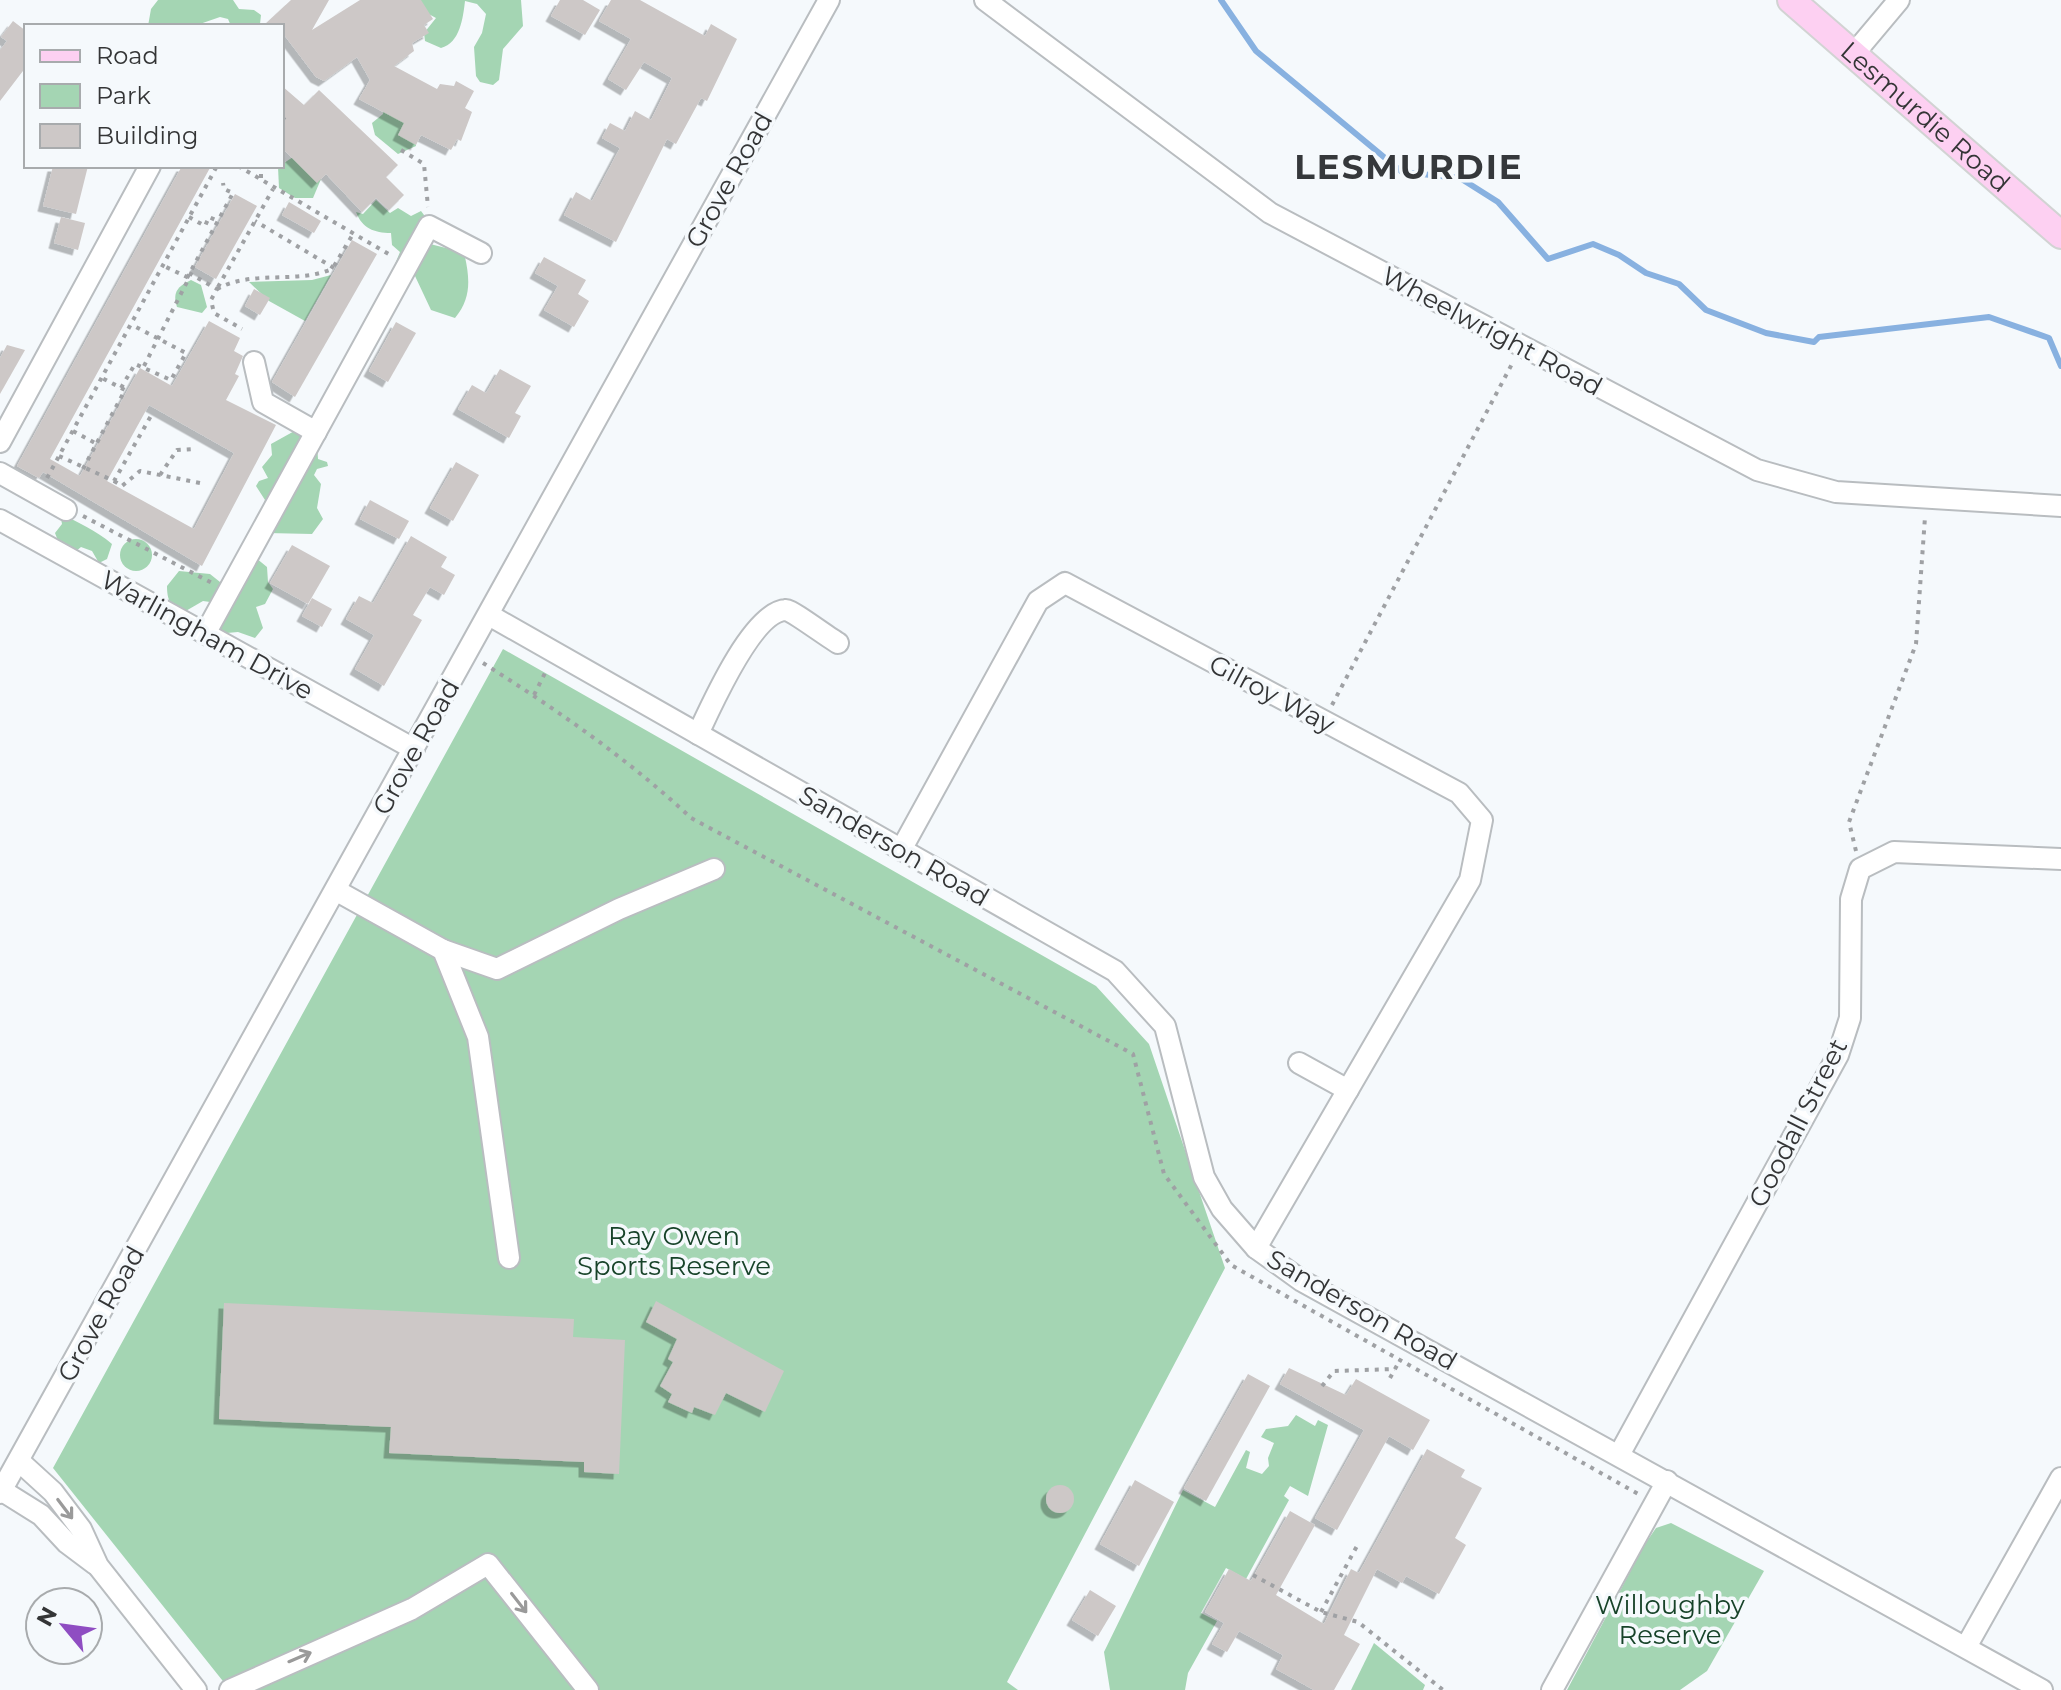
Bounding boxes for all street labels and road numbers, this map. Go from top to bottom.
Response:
street label: Lesmurdie Road [1834,35,2016,199]
street label: Grove Road [679,107,779,253]
street label: Wheelwright Road [1376,259,1608,403]
street label: Warlingham Drive [95,563,319,707]
street label: Gilroy Way [1204,648,1341,741]
street label: Grove Road [366,674,466,820]
street label: Sanderson Road [793,779,995,913]
street label: Goodall Street [1742,1033,1854,1213]
street label: Grove Road [51,1241,151,1387]
street label: Sanderson Road [1261,1243,1463,1377]

